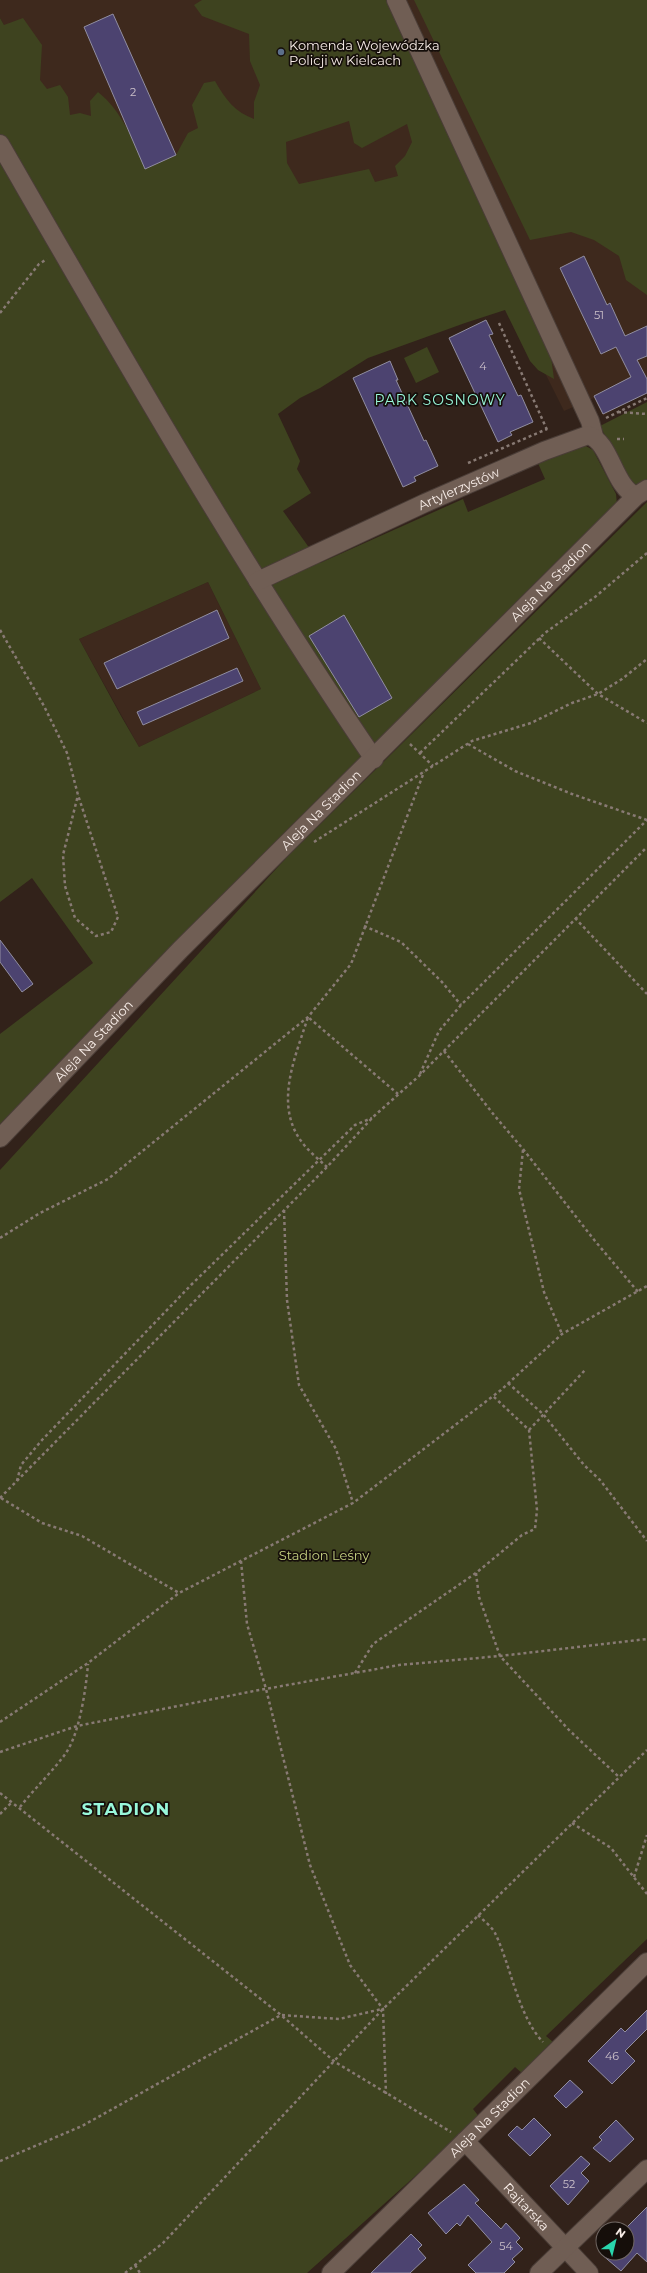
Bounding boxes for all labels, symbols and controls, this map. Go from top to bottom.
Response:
place label: Komenda Wojewódzka Policji w Kielcach [289,37,440,68]
marker: Komenda Wojewódzka Policji w Kielcach [276,47,286,57]
house number: 2 [130,85,136,99]
house number: 51 [594,308,604,322]
house number: 4 [479,359,487,373]
district label: PARK SOSNOWY [374,391,506,409]
street label: Artylerzystów [415,463,502,513]
street label: Aleja Na Stadion [507,538,594,625]
street label: Aleja Na Stadion [277,766,364,853]
street label: Aleja Na Stadion [51,996,136,1085]
park label: Stadion Leśny [279,1547,370,1563]
district label: STADION [82,1799,170,1819]
house number: 46 [605,2049,619,2063]
street label: Aleja Na Stadion [446,2074,533,2160]
house number: 52 [563,2177,575,2191]
street label: Rajtarska [500,2179,553,2234]
north arrow [595,2221,635,2261]
text: N [613,2225,628,2241]
house number: 54 [499,2239,513,2253]

